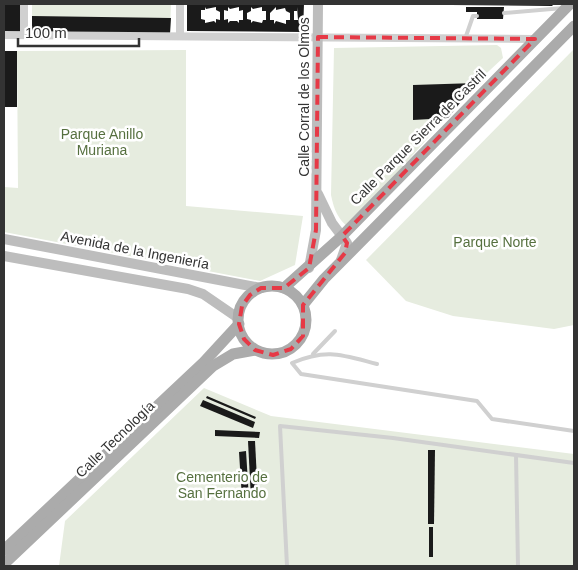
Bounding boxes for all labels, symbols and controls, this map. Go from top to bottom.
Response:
scale bar [18,15,139,47]
street label: Calle Corral de los Olmos [296,17,312,177]
text: 100 m [25,24,67,41]
street label: Calle Parque Sierra de Castril [347,66,489,208]
park label: Parque Anillo Muriana [61,126,143,158]
street label: Avenida de la Ingeniería [59,228,211,272]
park label: Parque Norte [453,234,537,250]
street label: Calle Tecnología [72,397,158,481]
park label: Cementerio de San Fernando [176,469,268,501]

